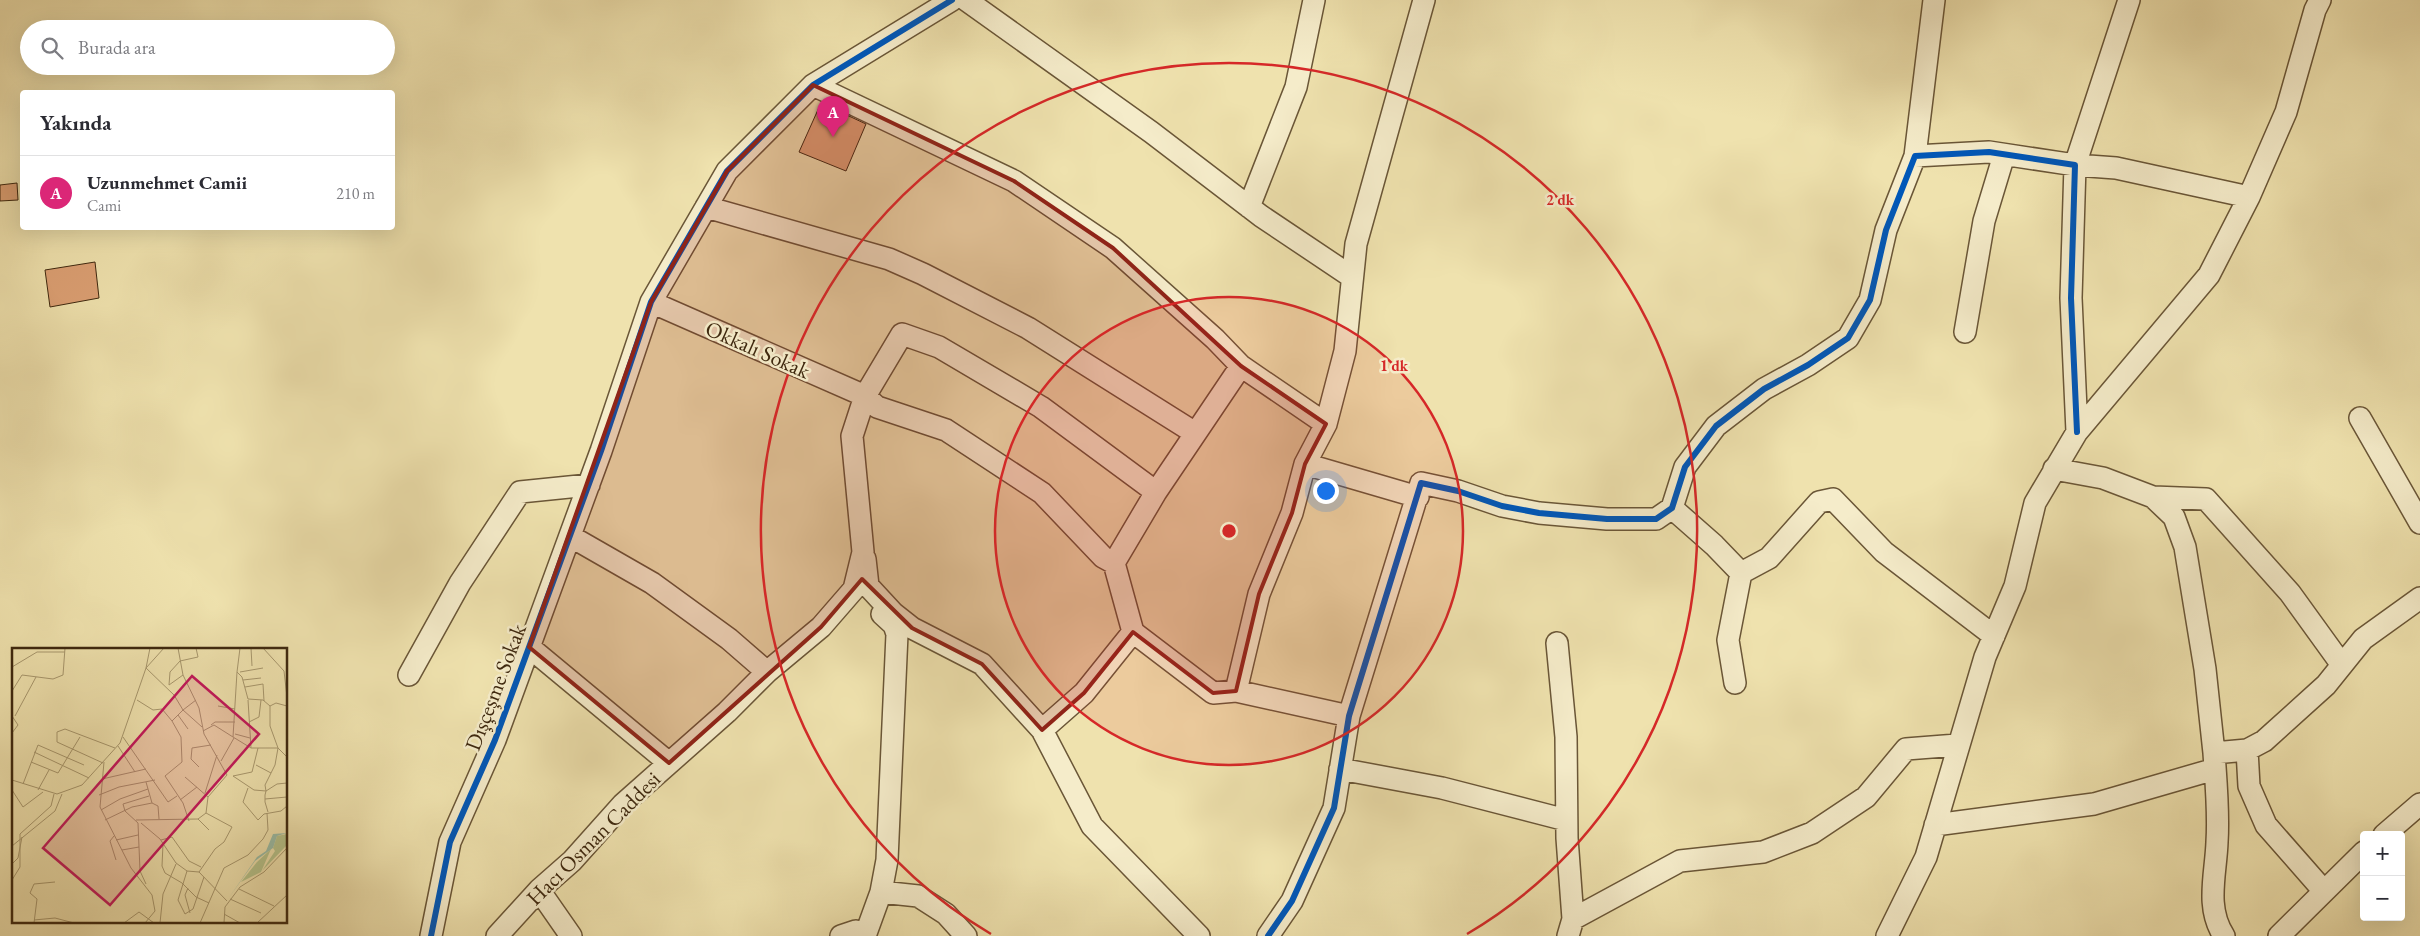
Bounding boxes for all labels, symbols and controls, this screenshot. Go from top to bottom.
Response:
search box [20,20,395,75]
icon: search [38,34,66,62]
text: Burada ara [78,35,156,60]
pin: A [817,96,849,137]
text: Yakında [40,109,111,136]
text: Uzunmehmet Camii [87,170,247,195]
text: A [50,183,62,204]
text: 210 m [336,183,375,204]
text: 2 dk [1546,190,1575,209]
text: Cami [87,195,121,216]
street label: Okkalı Sokak [701,314,815,386]
text: 1 dk [1380,356,1409,375]
your location [1313,478,1339,504]
centre of rings [1220,522,1238,540]
street label: Dışçeşme Sokak [458,619,533,755]
inset map [12,648,288,924]
street label: Hacı Osman Caddesi [520,765,667,912]
map controls [2360,831,2405,921]
button: + [2360,831,2405,876]
button: − [2360,876,2405,921]

